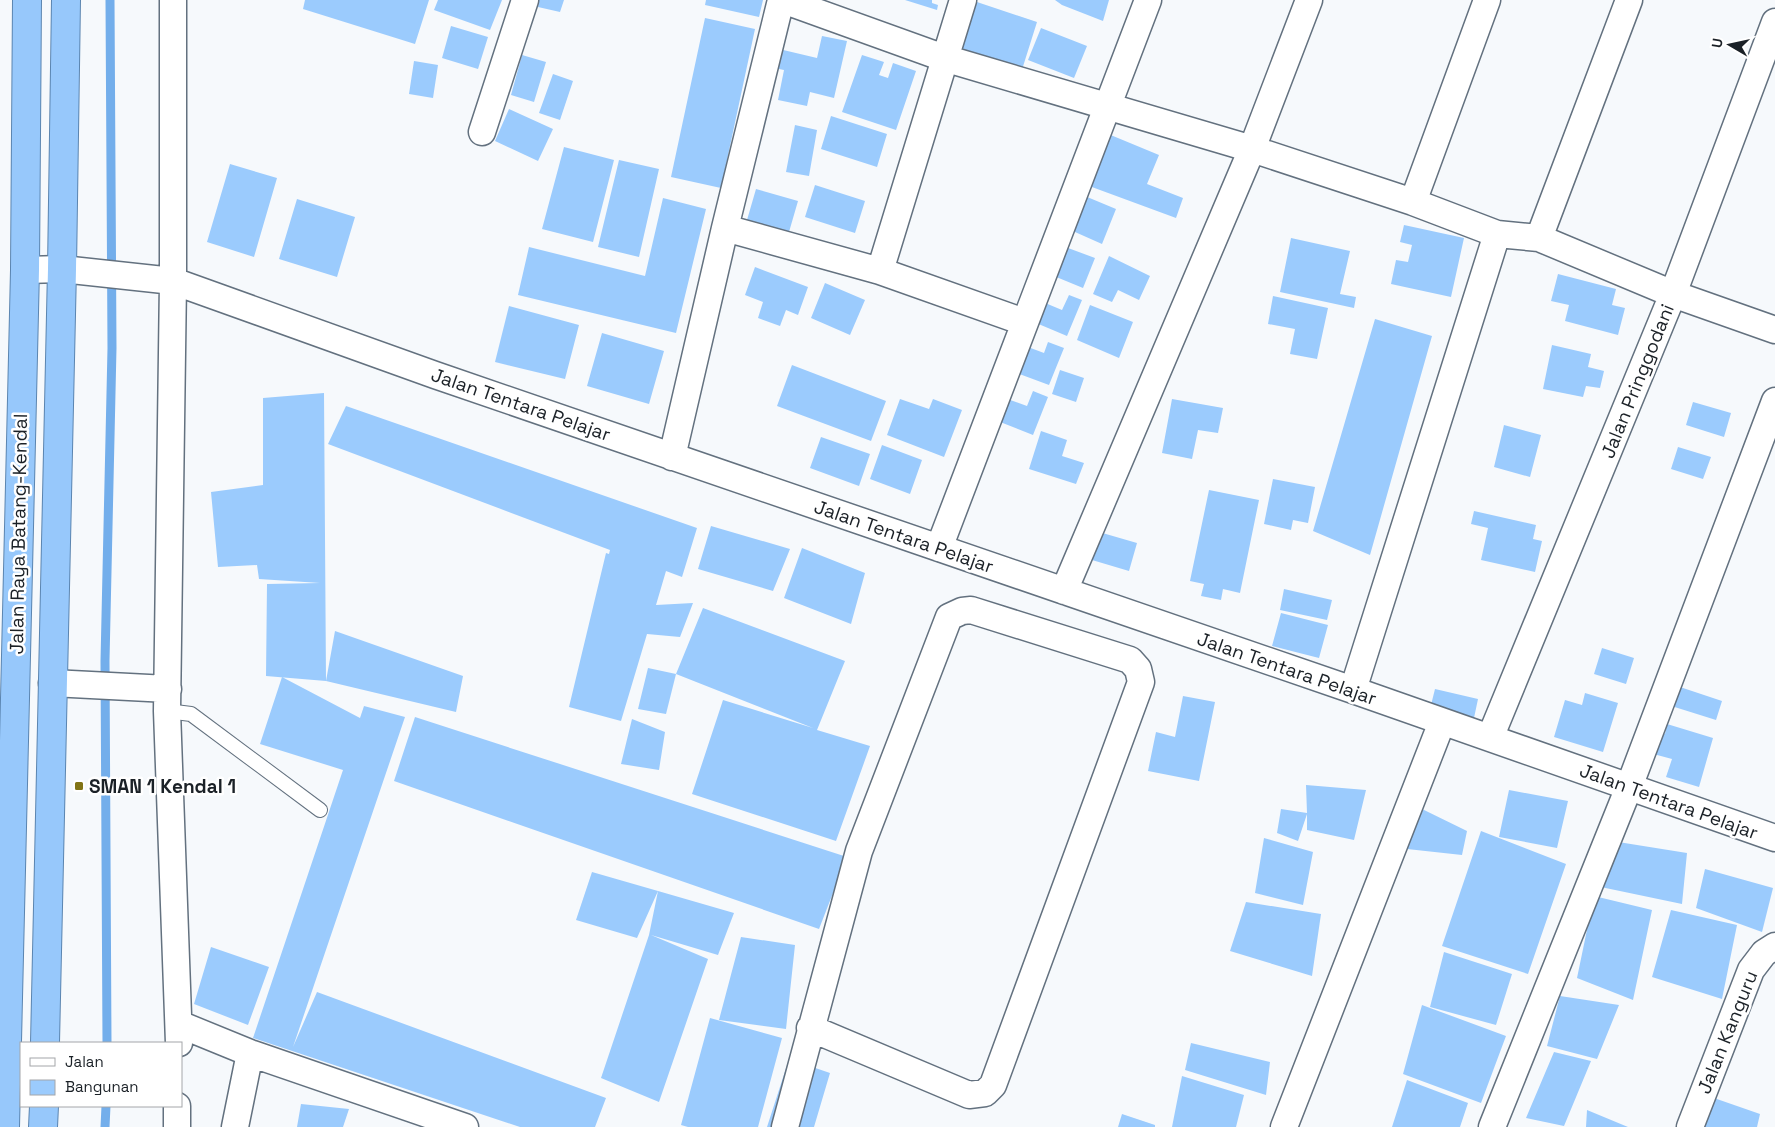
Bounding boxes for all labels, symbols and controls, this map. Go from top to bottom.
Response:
north arrow [1705,20,1755,70]
text: U [1708,37,1727,49]
street label: Jalan Pringgodani [1595,300,1680,462]
street label: Jalan Tentara Pelajar [428,362,614,447]
street label: Jalan Raya Batang-Kendal [4,413,33,655]
street label: Jalan Tentara Pelajar [811,494,997,579]
street label: Jalan Tentara Pelajar [1194,626,1380,711]
street label: Jalan Tentara Pelajar [1576,758,1762,845]
place label: SMAN 1 Kendal 1 [89,774,236,799]
marker: SMAN 1 Kendal 1 [73,780,85,792]
street label: Jalan Kanguru [1691,967,1764,1097]
legend [20,1042,182,1107]
text: Jalan [65,1052,104,1071]
text: Bangunan [65,1077,139,1096]

